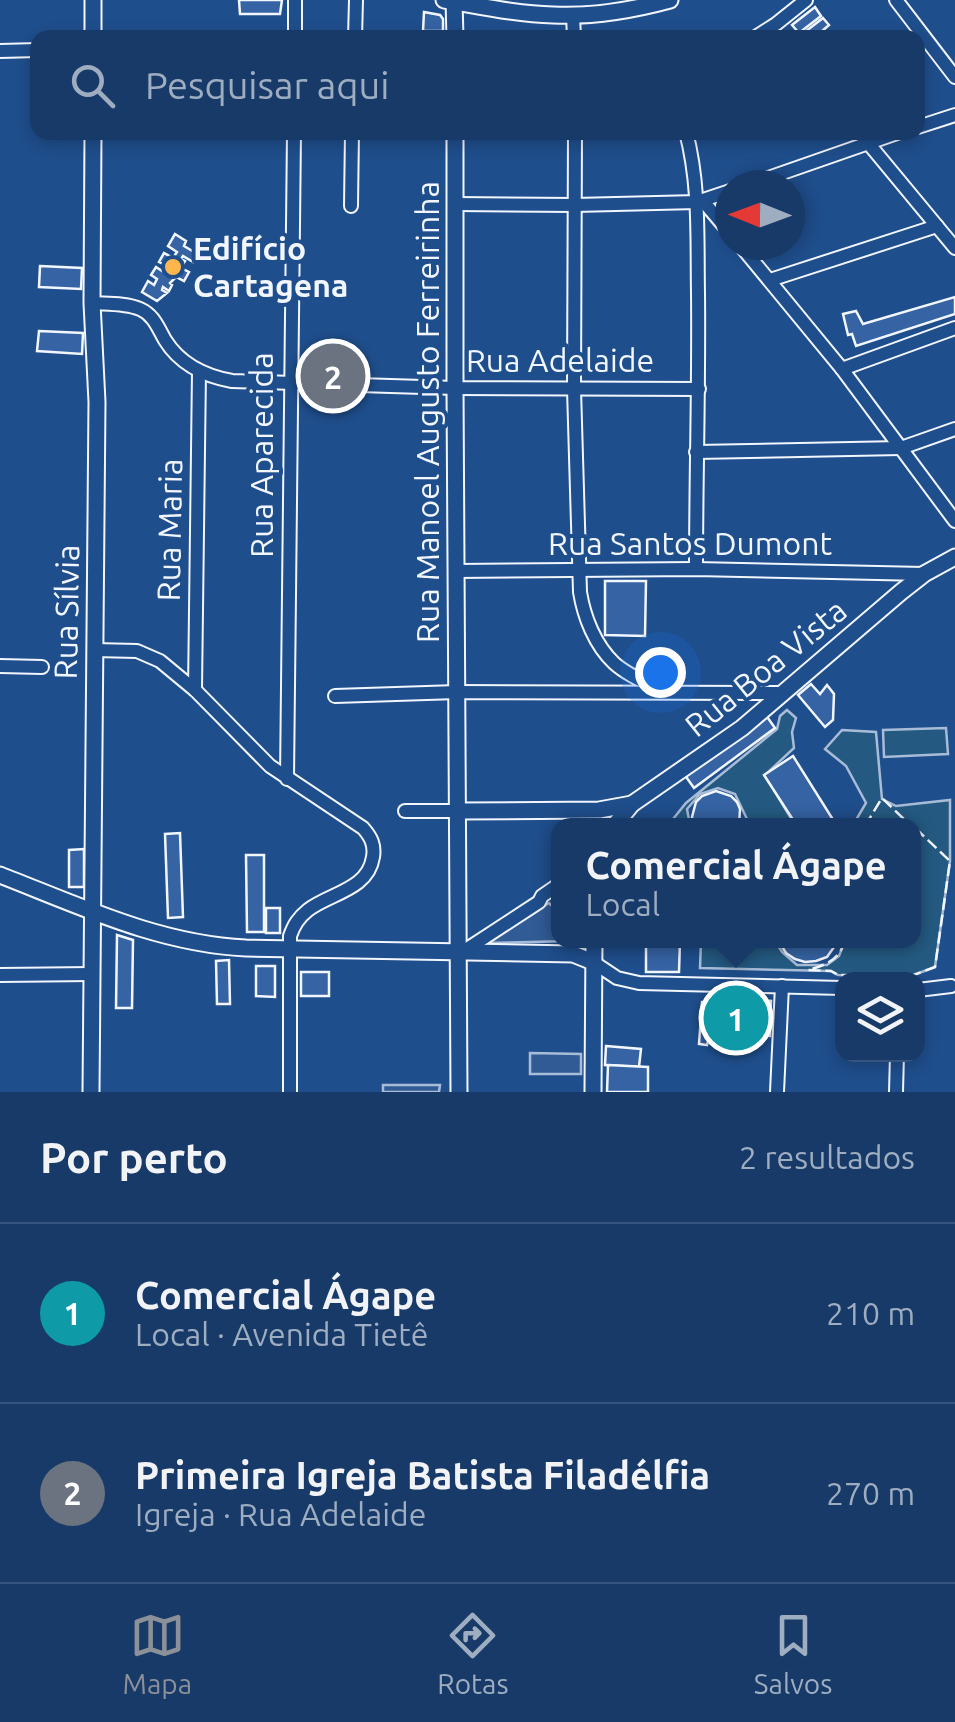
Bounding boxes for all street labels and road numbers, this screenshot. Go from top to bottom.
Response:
street label: Rua Manoel Augusto Ferreirinha [409,181,445,643]
street label: Rua Adelaide [466,342,654,378]
street label: Rua Aparecida [243,352,279,558]
street label: Rua Maria [150,458,188,602]
street label: Rua Santos Dumont [548,525,832,561]
street label: Rua Sílvia [47,544,85,680]
street label: Rua Boa Vista [678,591,853,743]

